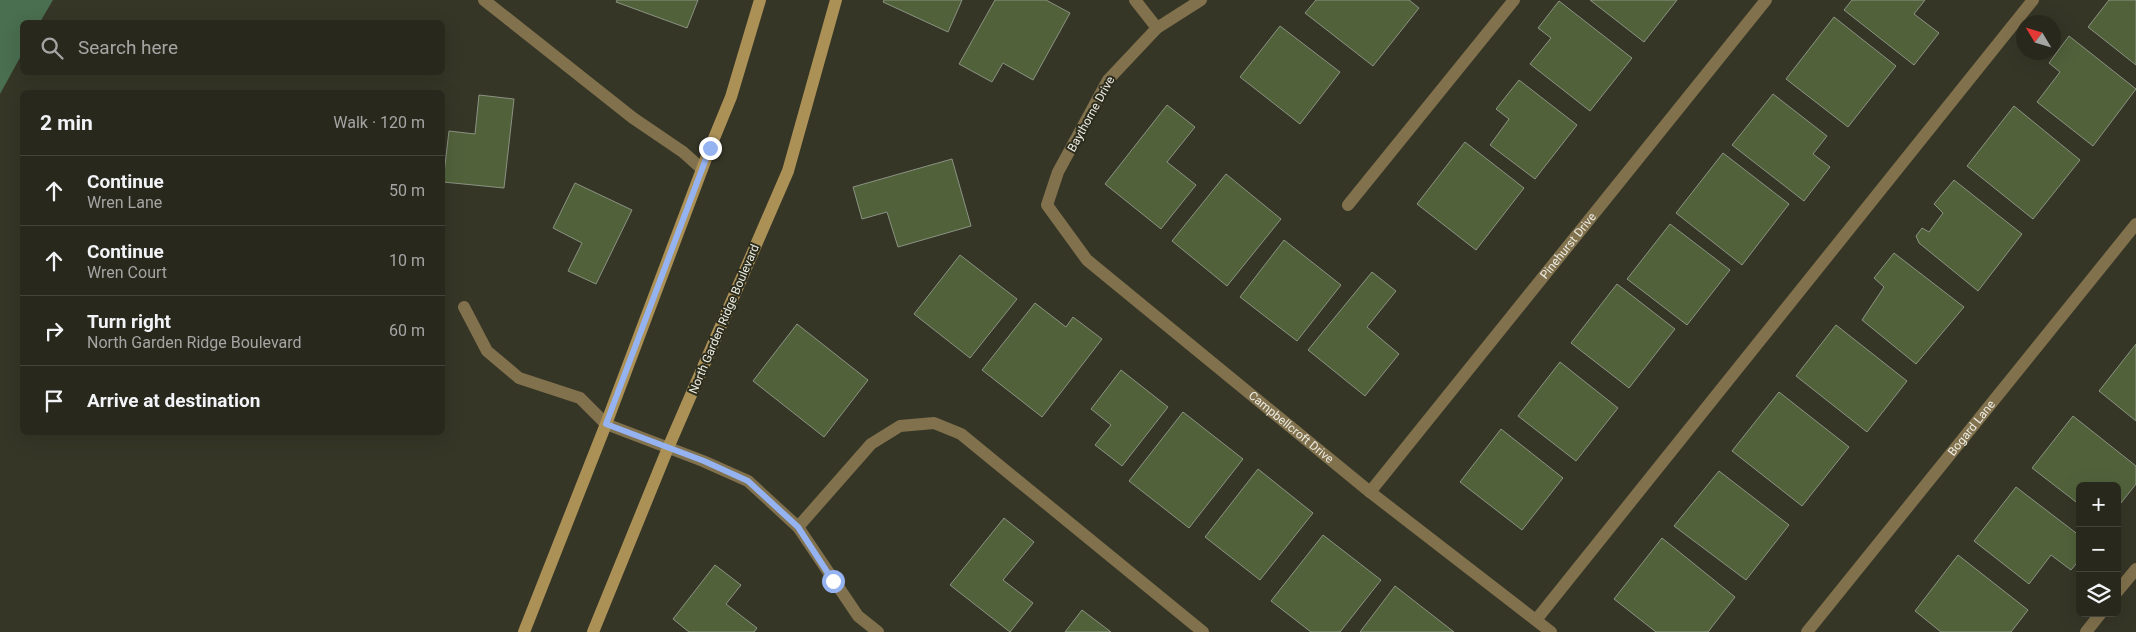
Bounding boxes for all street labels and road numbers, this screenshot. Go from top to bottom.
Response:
street label: Baythorne Drive [1065,74,1117,154]
street label: Pinehurst Drive [1537,210,1599,282]
street label: North Garden Ridge Boulevard [686,242,762,396]
street label: Campbellcroft Drive [1246,388,1336,466]
street label: Bogard Lane [1945,397,1998,459]

